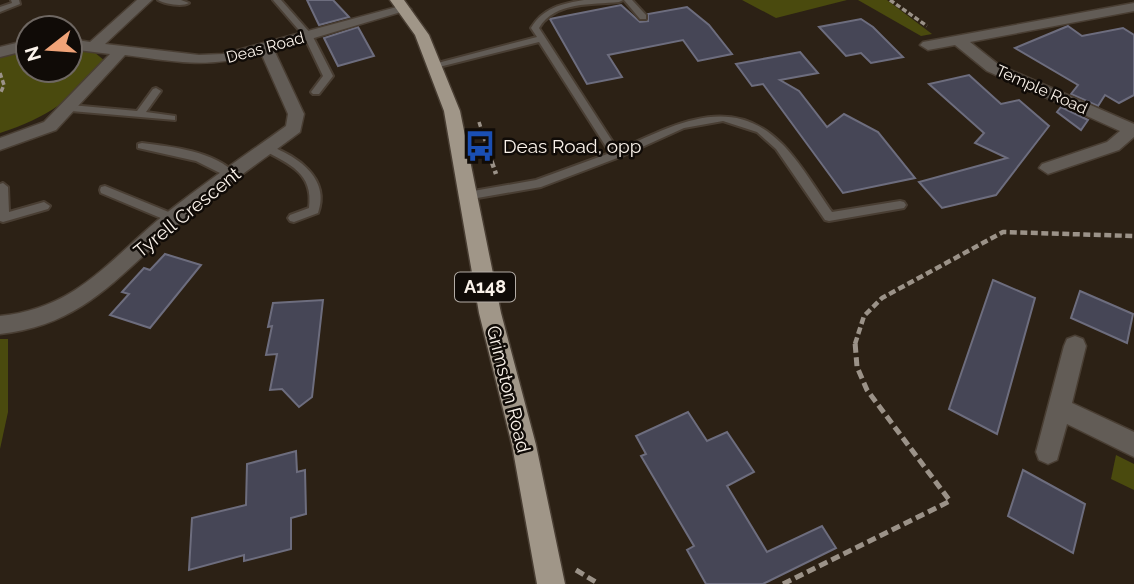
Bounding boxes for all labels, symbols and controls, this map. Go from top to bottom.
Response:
north arrow [14,14,84,84]
street label: Deas Road [224,28,306,67]
text: N [20,44,45,64]
street label: Temple Road [993,61,1091,118]
bus stop icon: Deas Road, opp [463,129,497,163]
place label: Deas Road, opp [503,135,642,157]
street label: Tyrell Crescent [129,162,245,262]
road number: A148 [455,272,515,302]
street label: Grimston Road [483,323,535,455]

